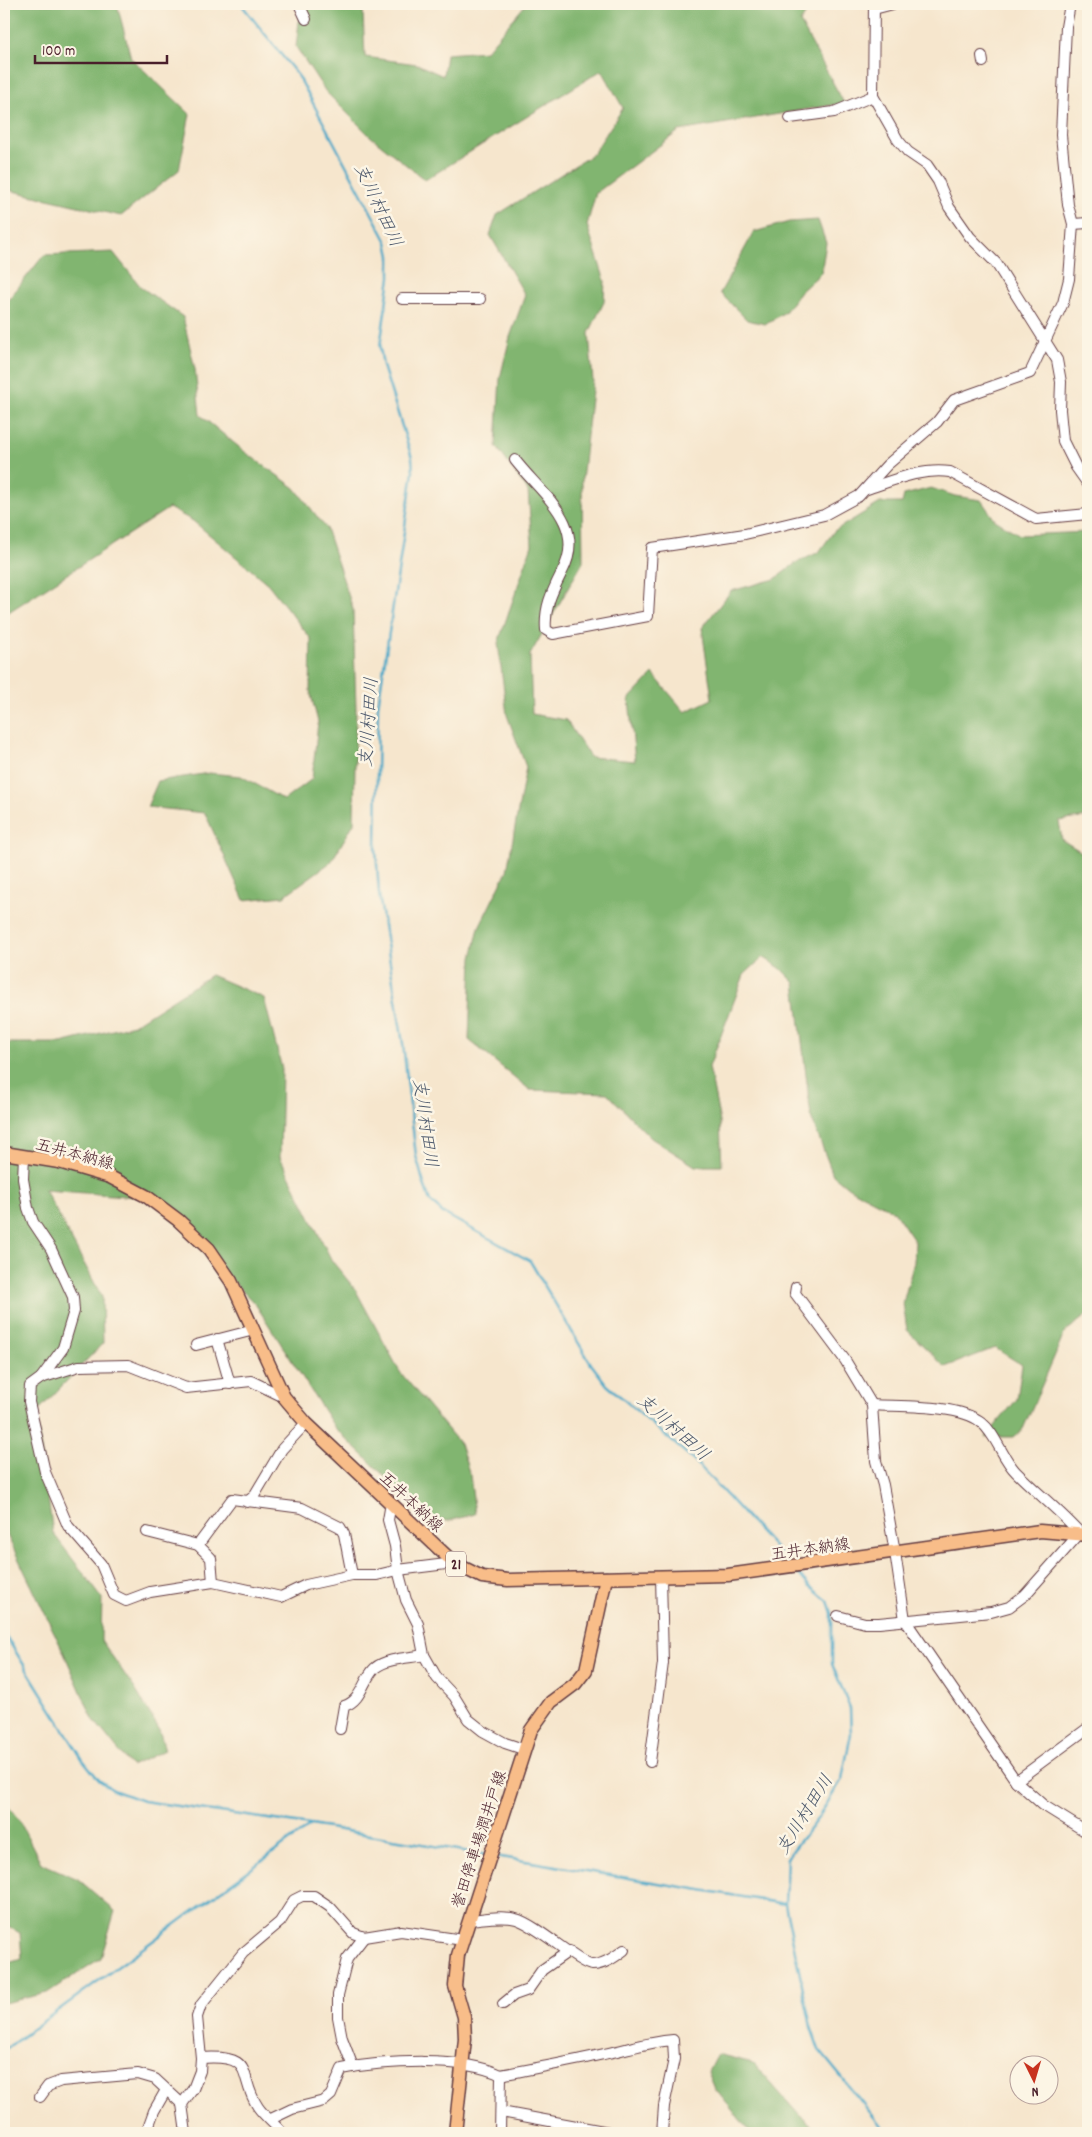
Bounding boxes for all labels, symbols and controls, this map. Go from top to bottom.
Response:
scale bar [35,32,168,64]
text: 100 m [42,41,75,63]
water label: 支川村田川 [346,160,407,252]
water label: 支川村田川 [355,676,386,768]
water label: 支川村田川 [405,1077,442,1170]
street label: 五井本納線 [33,1134,116,1177]
water label: 支川村田川 [631,1389,714,1468]
street label: 五井本納線 [373,1467,447,1539]
street label: 五井本納線 [769,1534,852,1567]
road number: 21 [446,1552,466,1576]
street label: 誉田停車場潤井戸線 [447,1768,514,1912]
water label: 支川村田川 [772,1771,841,1860]
north arrow [1010,2054,1060,2104]
text: N [1031,2081,1039,2101]

